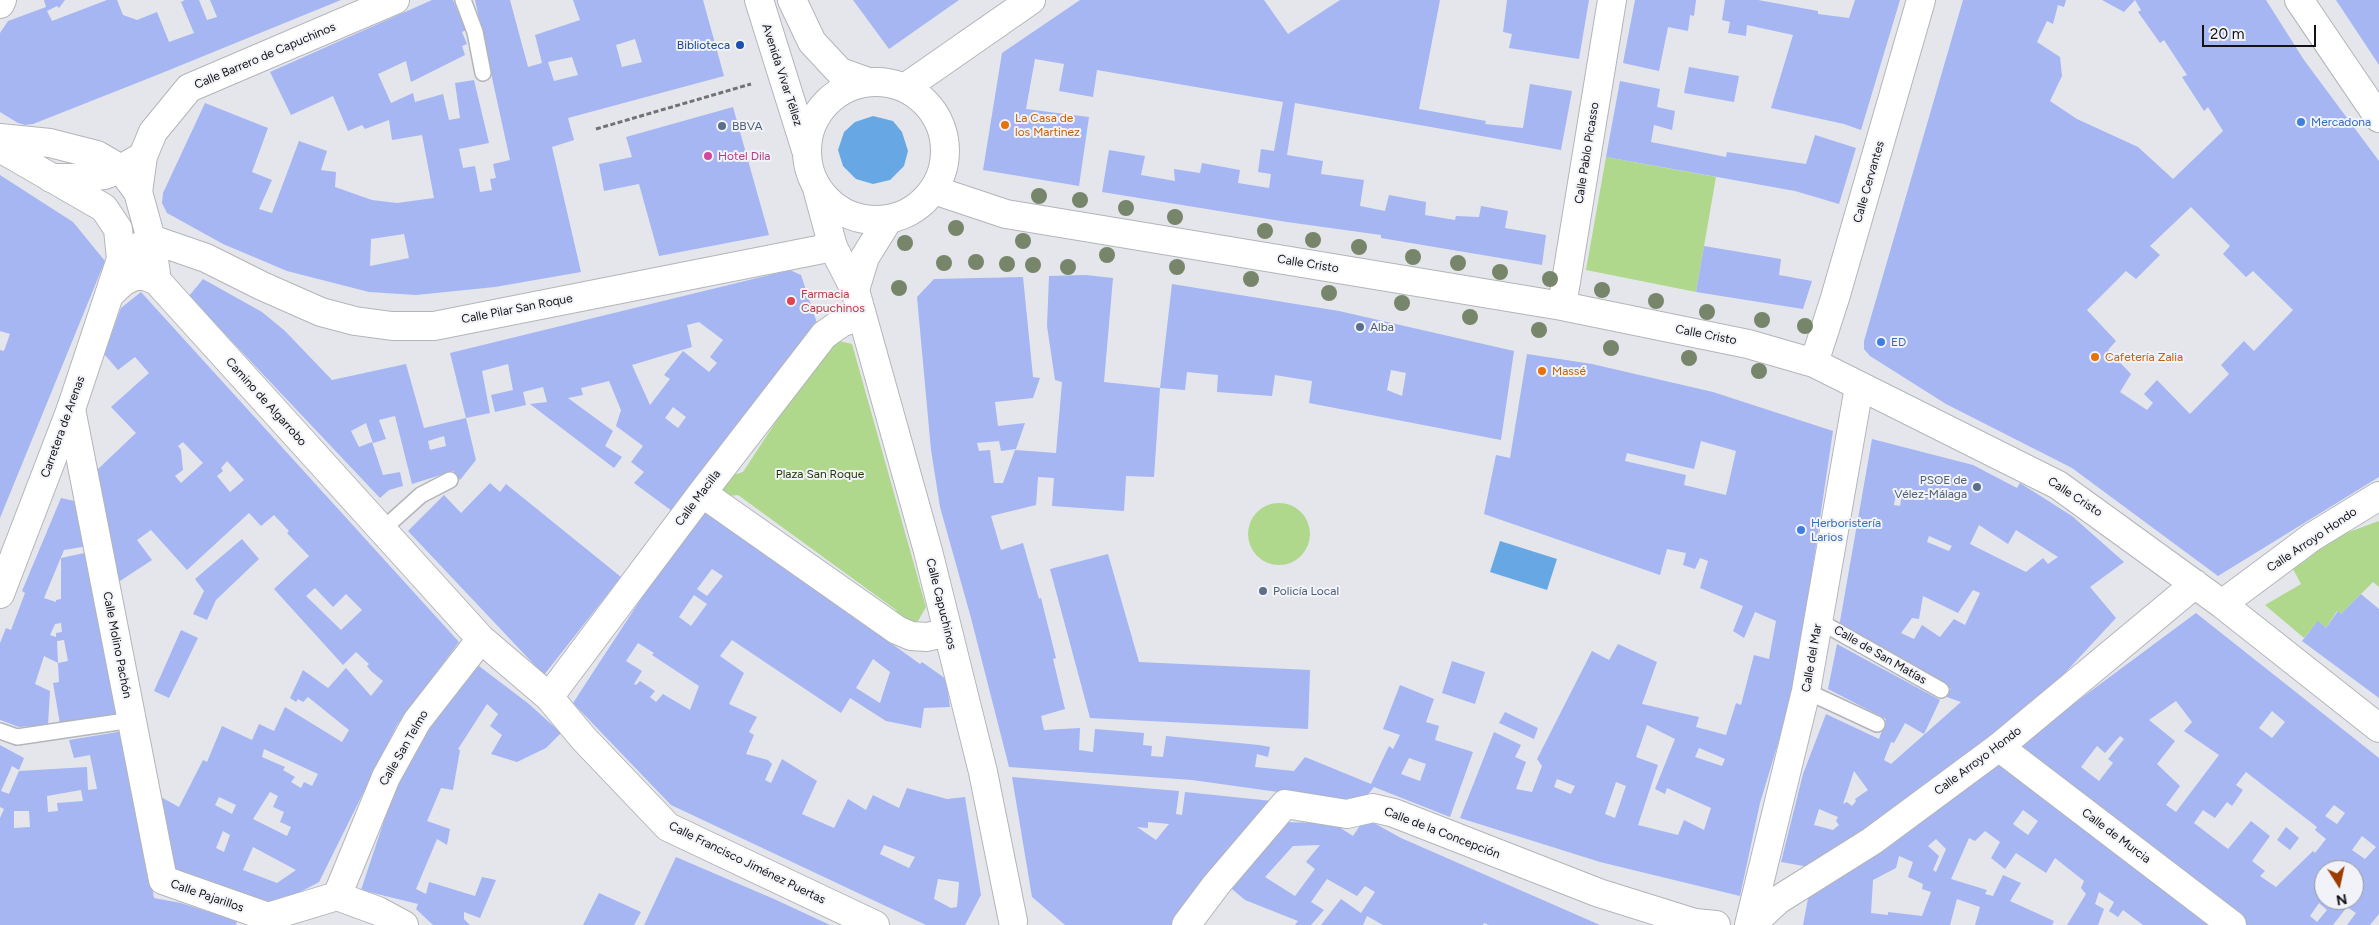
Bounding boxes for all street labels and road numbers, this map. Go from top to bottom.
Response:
street label: Calle Barrero de Capuchinos [192,20,338,92]
street label: Avenida Vivar Téllez [759,22,805,128]
street label: Calle Pablo Picasso [1572,101,1602,205]
street label: Calle Cervantes [1850,139,1888,225]
street label: Calle Cristo [1276,252,1340,276]
street label: Calle Pilar San Roque [460,291,574,327]
street label: Calle Cristo [1674,322,1738,348]
street label: Camino de Algarrobo [223,355,309,449]
street label: Carretera de Arenas [38,374,88,480]
street label: Calle Macilla [672,467,724,529]
street label: Calle Cristo [2045,474,2105,520]
street label: Calle Arroyo Hondo [2264,505,2360,575]
street label: Calle Capuchinos [923,557,959,651]
street label: Calle Molino Pachón [100,590,134,700]
street label: Calle del Mar [1799,623,1825,693]
street label: Calle de San Matías [1831,623,1929,687]
street label: Calle San Telmo [377,708,431,788]
street label: Calle Arroyo Hondo [1932,724,2024,798]
street label: Calle de la Concepción [1382,804,1502,862]
street label: Calle de Murcia [2079,805,2153,867]
street label: Calle Francisco Jiménez Puertas [666,819,828,907]
street label: Calle Pajarillos [168,877,246,915]

